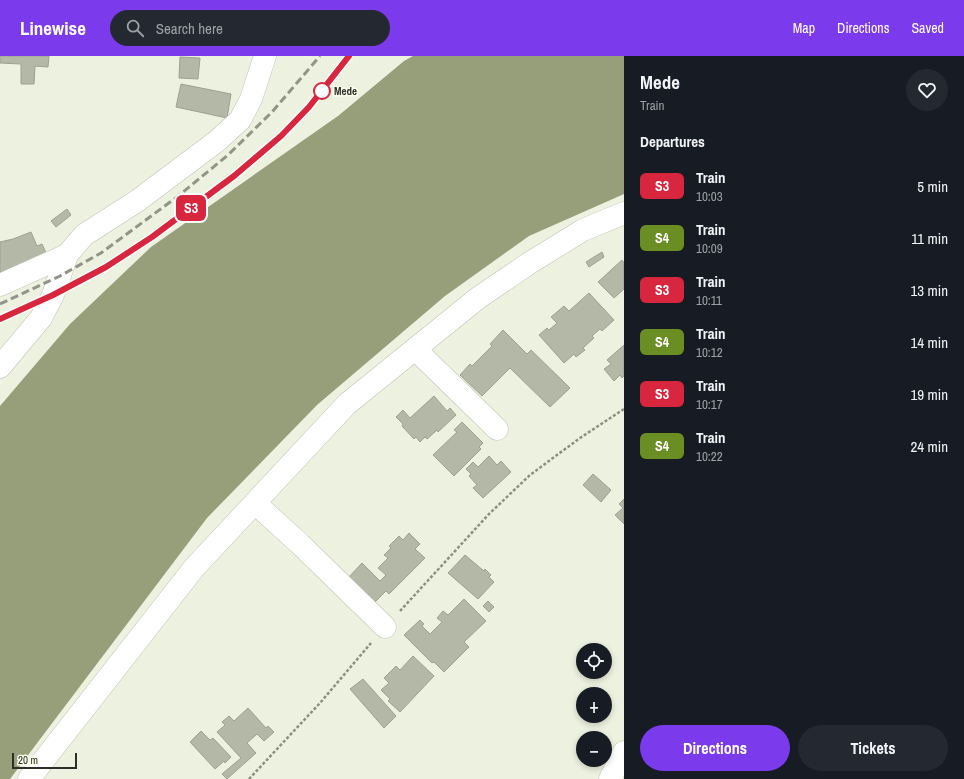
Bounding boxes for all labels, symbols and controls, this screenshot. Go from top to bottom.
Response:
search box [110,10,390,46]
text: Linewise [20,15,86,41]
icon: search [124,17,146,39]
text: Search here [156,18,223,39]
text: Map [793,19,815,37]
text: Directions [837,19,889,37]
text: Saved [911,19,944,37]
text: Mede [640,69,680,95]
button: heart [906,69,948,111]
marker: Mede [313,82,331,100]
place label: Mede [334,84,357,98]
text: Train [640,97,665,114]
text: Departures [640,131,705,152]
text: Train [696,167,725,188]
text: 5 min [917,176,948,197]
text: S3 [655,177,669,195]
text: 10:03 [696,188,723,205]
line badge: S3 [173,195,209,221]
text: S3 [184,199,198,217]
text: Train [696,219,725,240]
text: 11 min [911,228,948,249]
text: S4 [655,229,669,247]
text: 10:09 [696,240,723,257]
text: Train [696,271,725,292]
text: 13 min [910,280,948,301]
text: S3 [655,281,669,299]
text: 10:11 [696,292,722,309]
text: Train [696,323,725,344]
text: 14 min [910,332,948,353]
text: S4 [655,333,669,351]
text: 10:12 [696,344,723,361]
text: Train [696,375,725,396]
text: 19 min [910,384,948,405]
text: S3 [655,385,669,403]
text: 10:17 [696,396,723,413]
text: Train [696,427,725,448]
text: 24 min [910,436,948,457]
text: S4 [655,437,669,455]
text: 10:22 [696,448,723,465]
map controls [576,643,612,767]
button: locate [576,643,612,679]
button: + [576,687,612,723]
button: Directions [640,725,790,771]
button: Tickets [798,725,948,771]
button: − [576,731,612,767]
scale bar [12,751,77,770]
text: 20 m [18,753,38,767]

